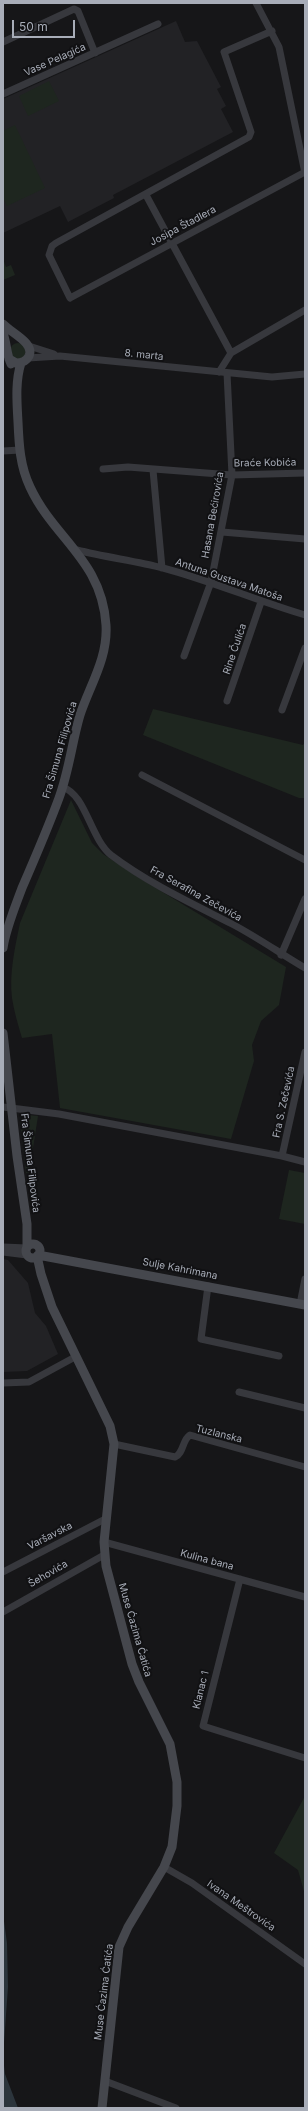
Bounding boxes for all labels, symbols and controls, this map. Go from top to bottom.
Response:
scale bar [14,12,77,38]
text: 50 m [19,19,48,34]
street label: Vase Pelagića [22,41,88,79]
street label: Josipa Štadlera [148,204,218,248]
street label: 8. marta [124,347,164,363]
street label: Braće Kobića [234,456,296,470]
street label: Hasana Bećirovića [199,471,227,559]
street label: Antuna Gustava Matoša [174,556,284,604]
street label: Rine Čulića [221,622,249,676]
street label: Fra Šimuna Filipovića [40,700,80,800]
street label: Fra Serafina Zečevića [148,864,244,924]
street label: Fra S. Zečevića [271,1065,297,1139]
street label: Fra Šimuna Filipovića [18,1113,42,1213]
street label: Sulje Kahrimana [141,1256,219,1282]
street label: Tuzlanska [195,1422,243,1446]
street label: Varšavska [26,1520,74,1552]
street label: Kulina bana [179,1547,235,1573]
street label: Šehovića [26,1558,70,1590]
street label: Muse Ćazima Ćatića [116,1582,154,1678]
street label: Klanac 1 [190,1670,212,1710]
street label: Ivana Meštrovića [205,1878,277,1934]
street label: Muse Ćazima Ćatića [92,1943,116,2041]

